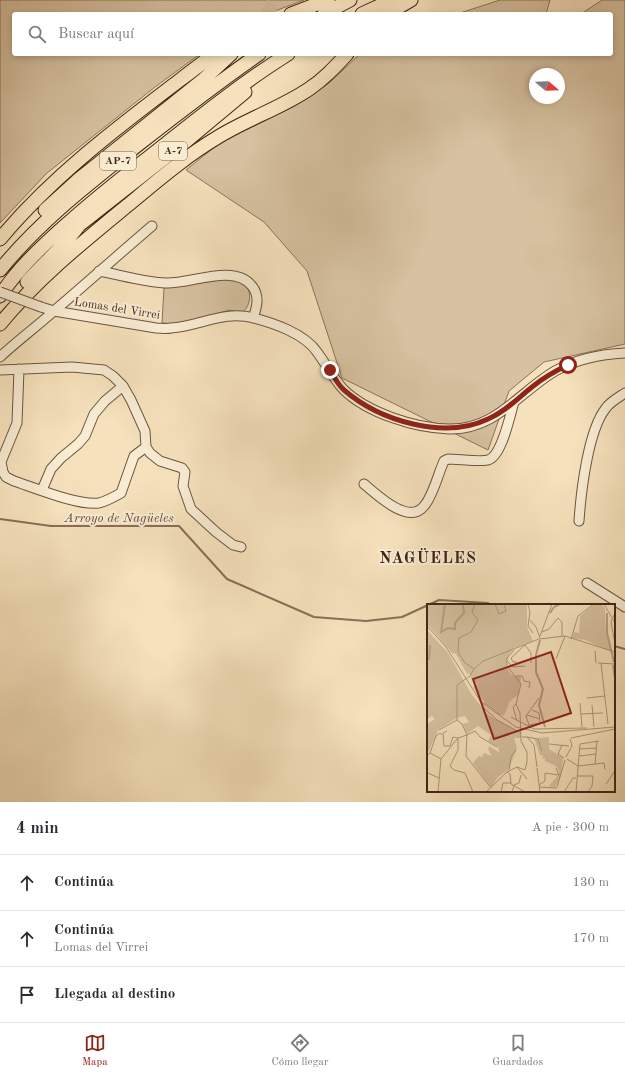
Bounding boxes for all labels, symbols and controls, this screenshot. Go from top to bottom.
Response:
search box [12,12,613,56]
icon: search [26,23,48,45]
text: Buscar aquí [58,27,134,42]
north arrow [529,68,565,104]
road number: A-7 [159,142,187,160]
road number: AP-7 [100,152,136,170]
street label: Lomas del Virrei [73,296,161,322]
route start [559,356,577,374]
route end [321,361,339,379]
water label: Arroyo de Nagüeles [63,512,174,525]
district label: NAGÜELES [379,548,477,567]
inset map [427,604,615,792]
text: 4 min [16,820,59,837]
text: A pie · 300 m [532,821,609,834]
icon: ahead [16,872,38,894]
text: Continúa [54,875,114,890]
text: 130 m [572,876,609,889]
text: Continúa [54,923,114,938]
icon: ahead [16,928,38,950]
text: 170 m [572,932,609,945]
text: Lomas del Virrei [54,941,148,954]
icon: arrive [16,984,38,1006]
text: Llegada al destino [54,987,175,1002]
tab: Mapa [82,1032,108,1070]
tab: Cómo llegar [271,1032,328,1070]
tab: Guardados [492,1032,543,1070]

